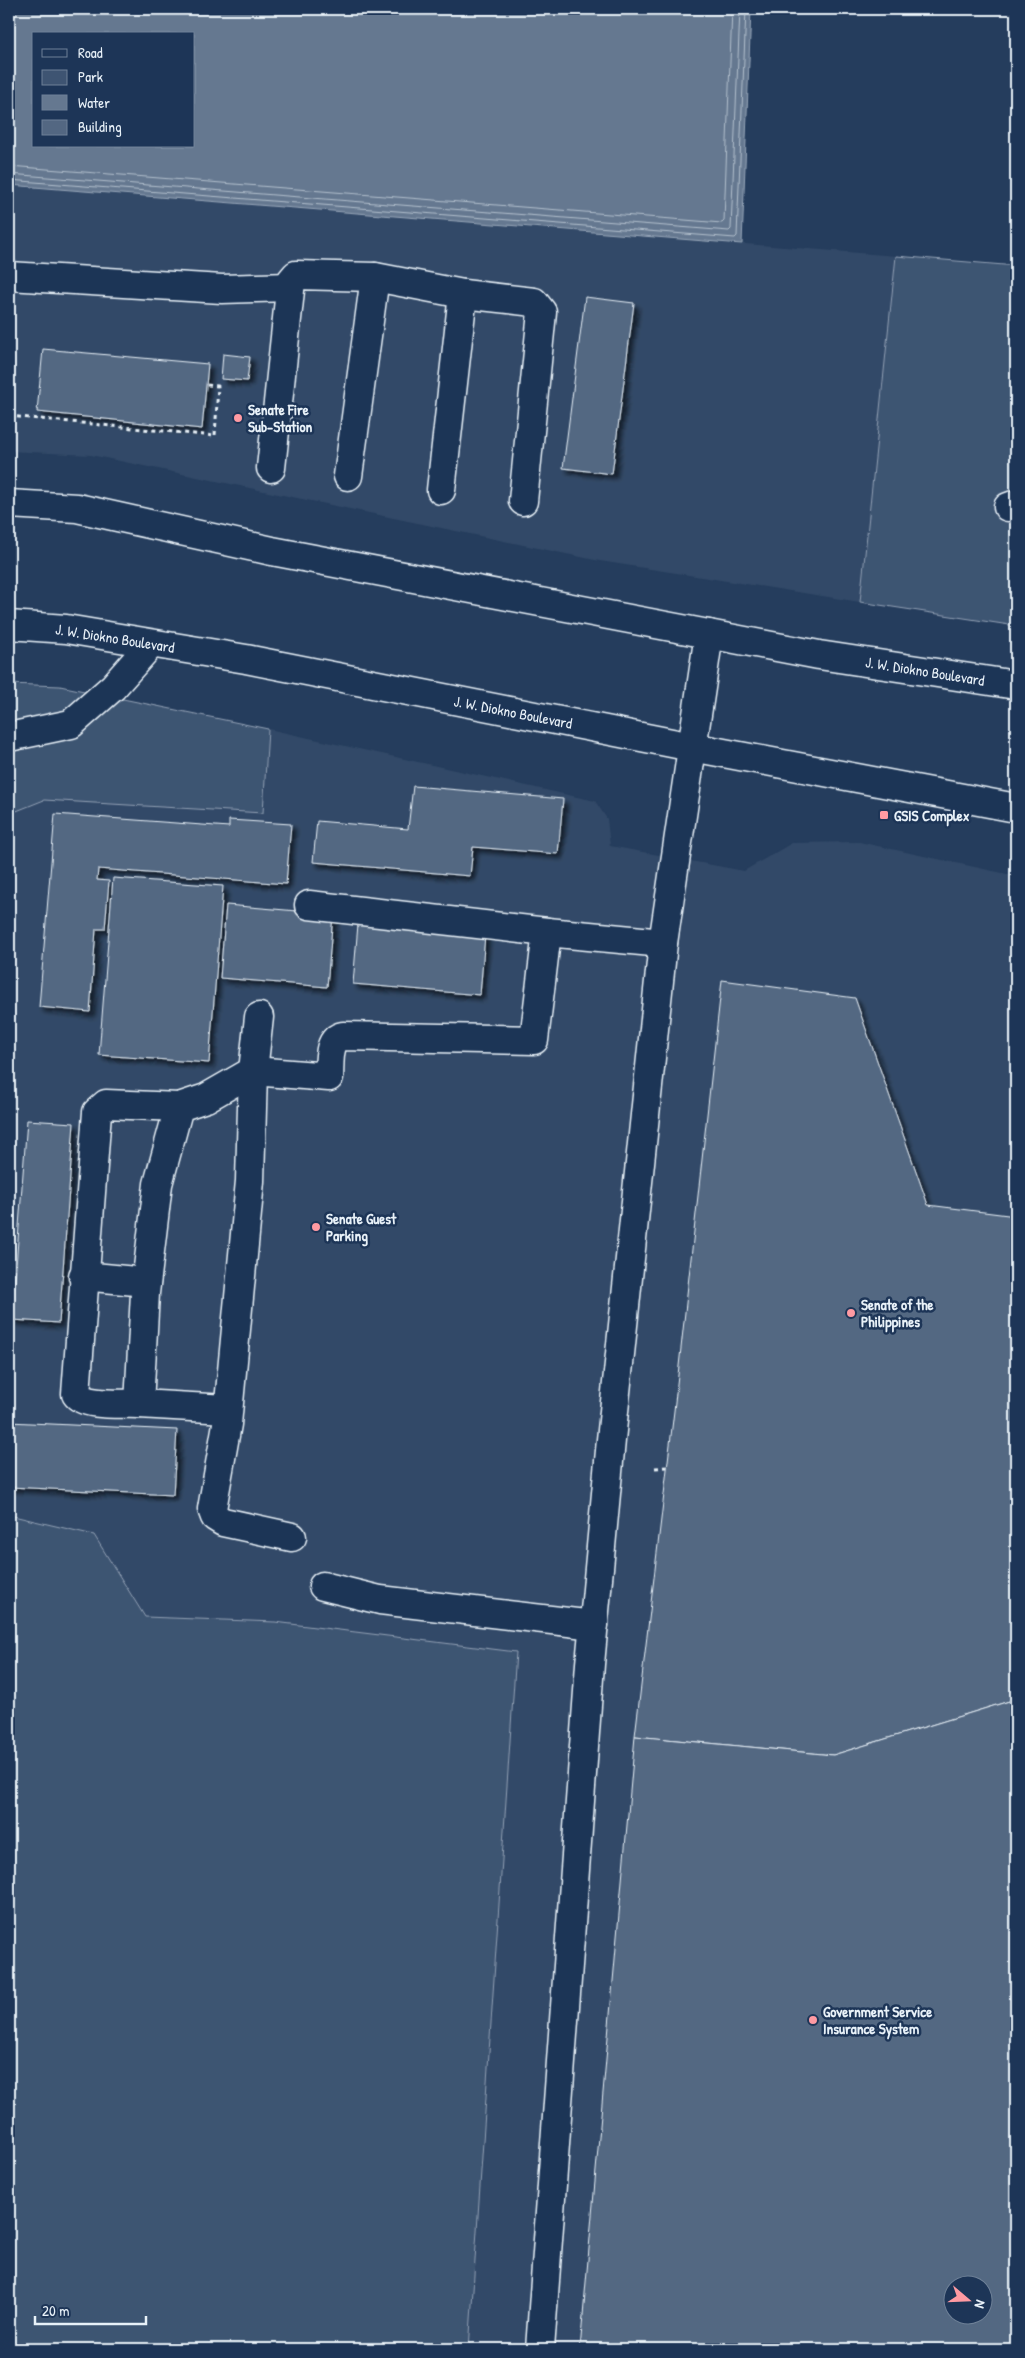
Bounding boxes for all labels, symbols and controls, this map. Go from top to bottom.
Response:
legend [32,32,195,148]
text: Road [78,42,103,63]
text: Park [78,66,103,87]
text: Water [78,92,110,113]
text: Building [78,116,122,137]
place label: Senate Fire Sub-Station [248,399,313,437]
marker: Senate Fire Sub-Station [232,412,244,424]
street label: J. W. Diokno Boulevard [54,618,176,658]
street label: J. W. Diokno Boulevard [864,651,986,691]
street label: J. W. Diokno Boulevard [452,690,574,734]
place label: GSIS Complex [894,805,970,827]
marker: GSIS Complex [878,809,890,821]
place label: Senate Guest Parking [326,1208,397,1247]
marker: Senate Guest Parking [310,1221,322,1233]
place label: Senate of the Philippines [861,1294,933,1333]
marker: Senate of the Philippines [845,1307,857,1319]
place label: Government Service Insurance System [823,2001,932,2040]
marker: Government Service Insurance System [807,2014,819,2026]
north arrow [942,2276,992,2326]
scale bar [35,2293,146,2325]
text: N [970,2298,991,2312]
text: 20 m [42,2300,69,2321]

